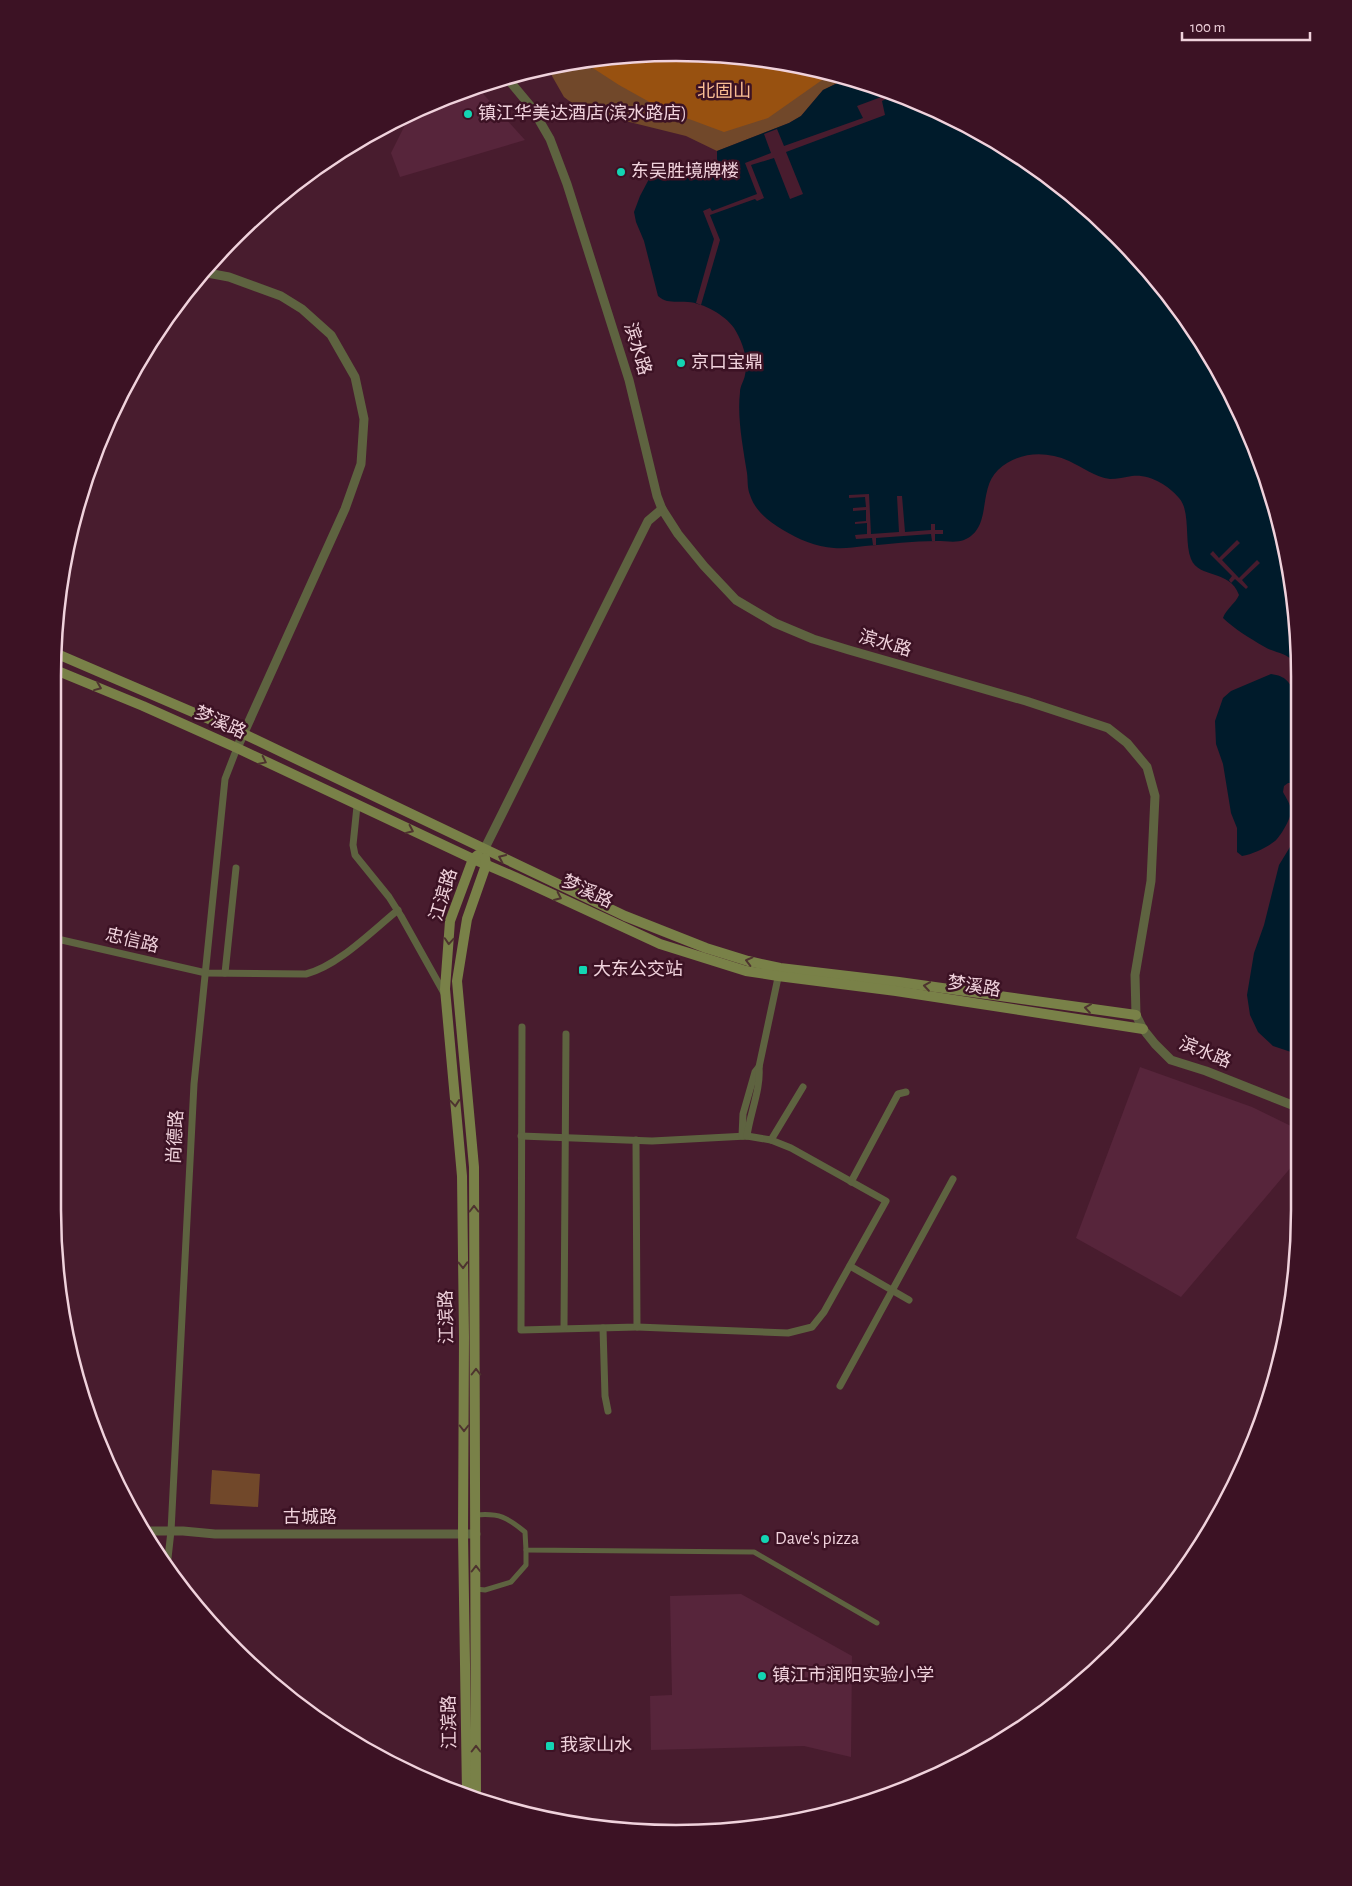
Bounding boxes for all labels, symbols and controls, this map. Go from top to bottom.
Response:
scale bar [1182,10,1310,42]
text: 100 m [1190,20,1225,35]
park label: 北固山 [697,81,751,101]
place label: 镇江华美达酒店(滨水路店) [478,103,687,123]
marker: 镇江华美达酒店(滨水路店) [462,108,474,120]
place label: 东吴胜境牌楼 [631,161,739,181]
marker: 东吴胜境牌楼 [615,166,627,178]
street label: 滨水路 [620,320,655,377]
place label: 京口宝鼎 [691,352,763,372]
marker: 京口宝鼎 [675,357,687,369]
street label: 滨水路 [857,626,914,660]
one-way arrow [93,681,102,692]
street label: 梦溪路 [192,702,249,742]
one-way arrow [257,754,266,764]
one-way arrow [404,824,413,834]
one-way arrow [499,854,508,864]
street label: 江滨路 [426,866,461,923]
street label: 梦溪路 [559,871,616,912]
one-way arrow [553,890,562,901]
street label: 忠信路 [104,924,161,956]
one-way arrow [443,938,454,946]
one-way arrow [745,956,753,967]
place label: 大东公交站 [593,959,683,979]
marker: 大东公交站 [577,964,589,976]
street label: 梦溪路 [946,972,1002,1000]
one-way arrow [923,981,931,991]
one-way arrow [1084,1003,1092,1014]
street label: 滨水路 [1177,1033,1234,1071]
one-way arrow [449,1100,460,1108]
street label: 尚德路 [164,1109,186,1164]
one-way arrow [469,1205,479,1212]
one-way arrow [458,1262,468,1270]
street label: 江滨路 [436,1290,456,1344]
one-way arrow [471,1367,481,1375]
one-way arrow [459,1424,469,1432]
street label: 古城路 [283,1507,337,1527]
place label: Dave's pizza [775,1530,859,1548]
marker: Dave's pizza [759,1533,771,1545]
one-way arrow [471,1565,481,1572]
place label: 镇江市润阳实验小学 [772,1665,934,1685]
marker: 镇江市润阳实验小学 [756,1670,768,1682]
street label: 江滨路 [439,1695,459,1749]
place label: 我家山水 [560,1735,632,1755]
marker: 我家山水 [544,1740,556,1752]
one-way arrow [471,1745,481,1752]

